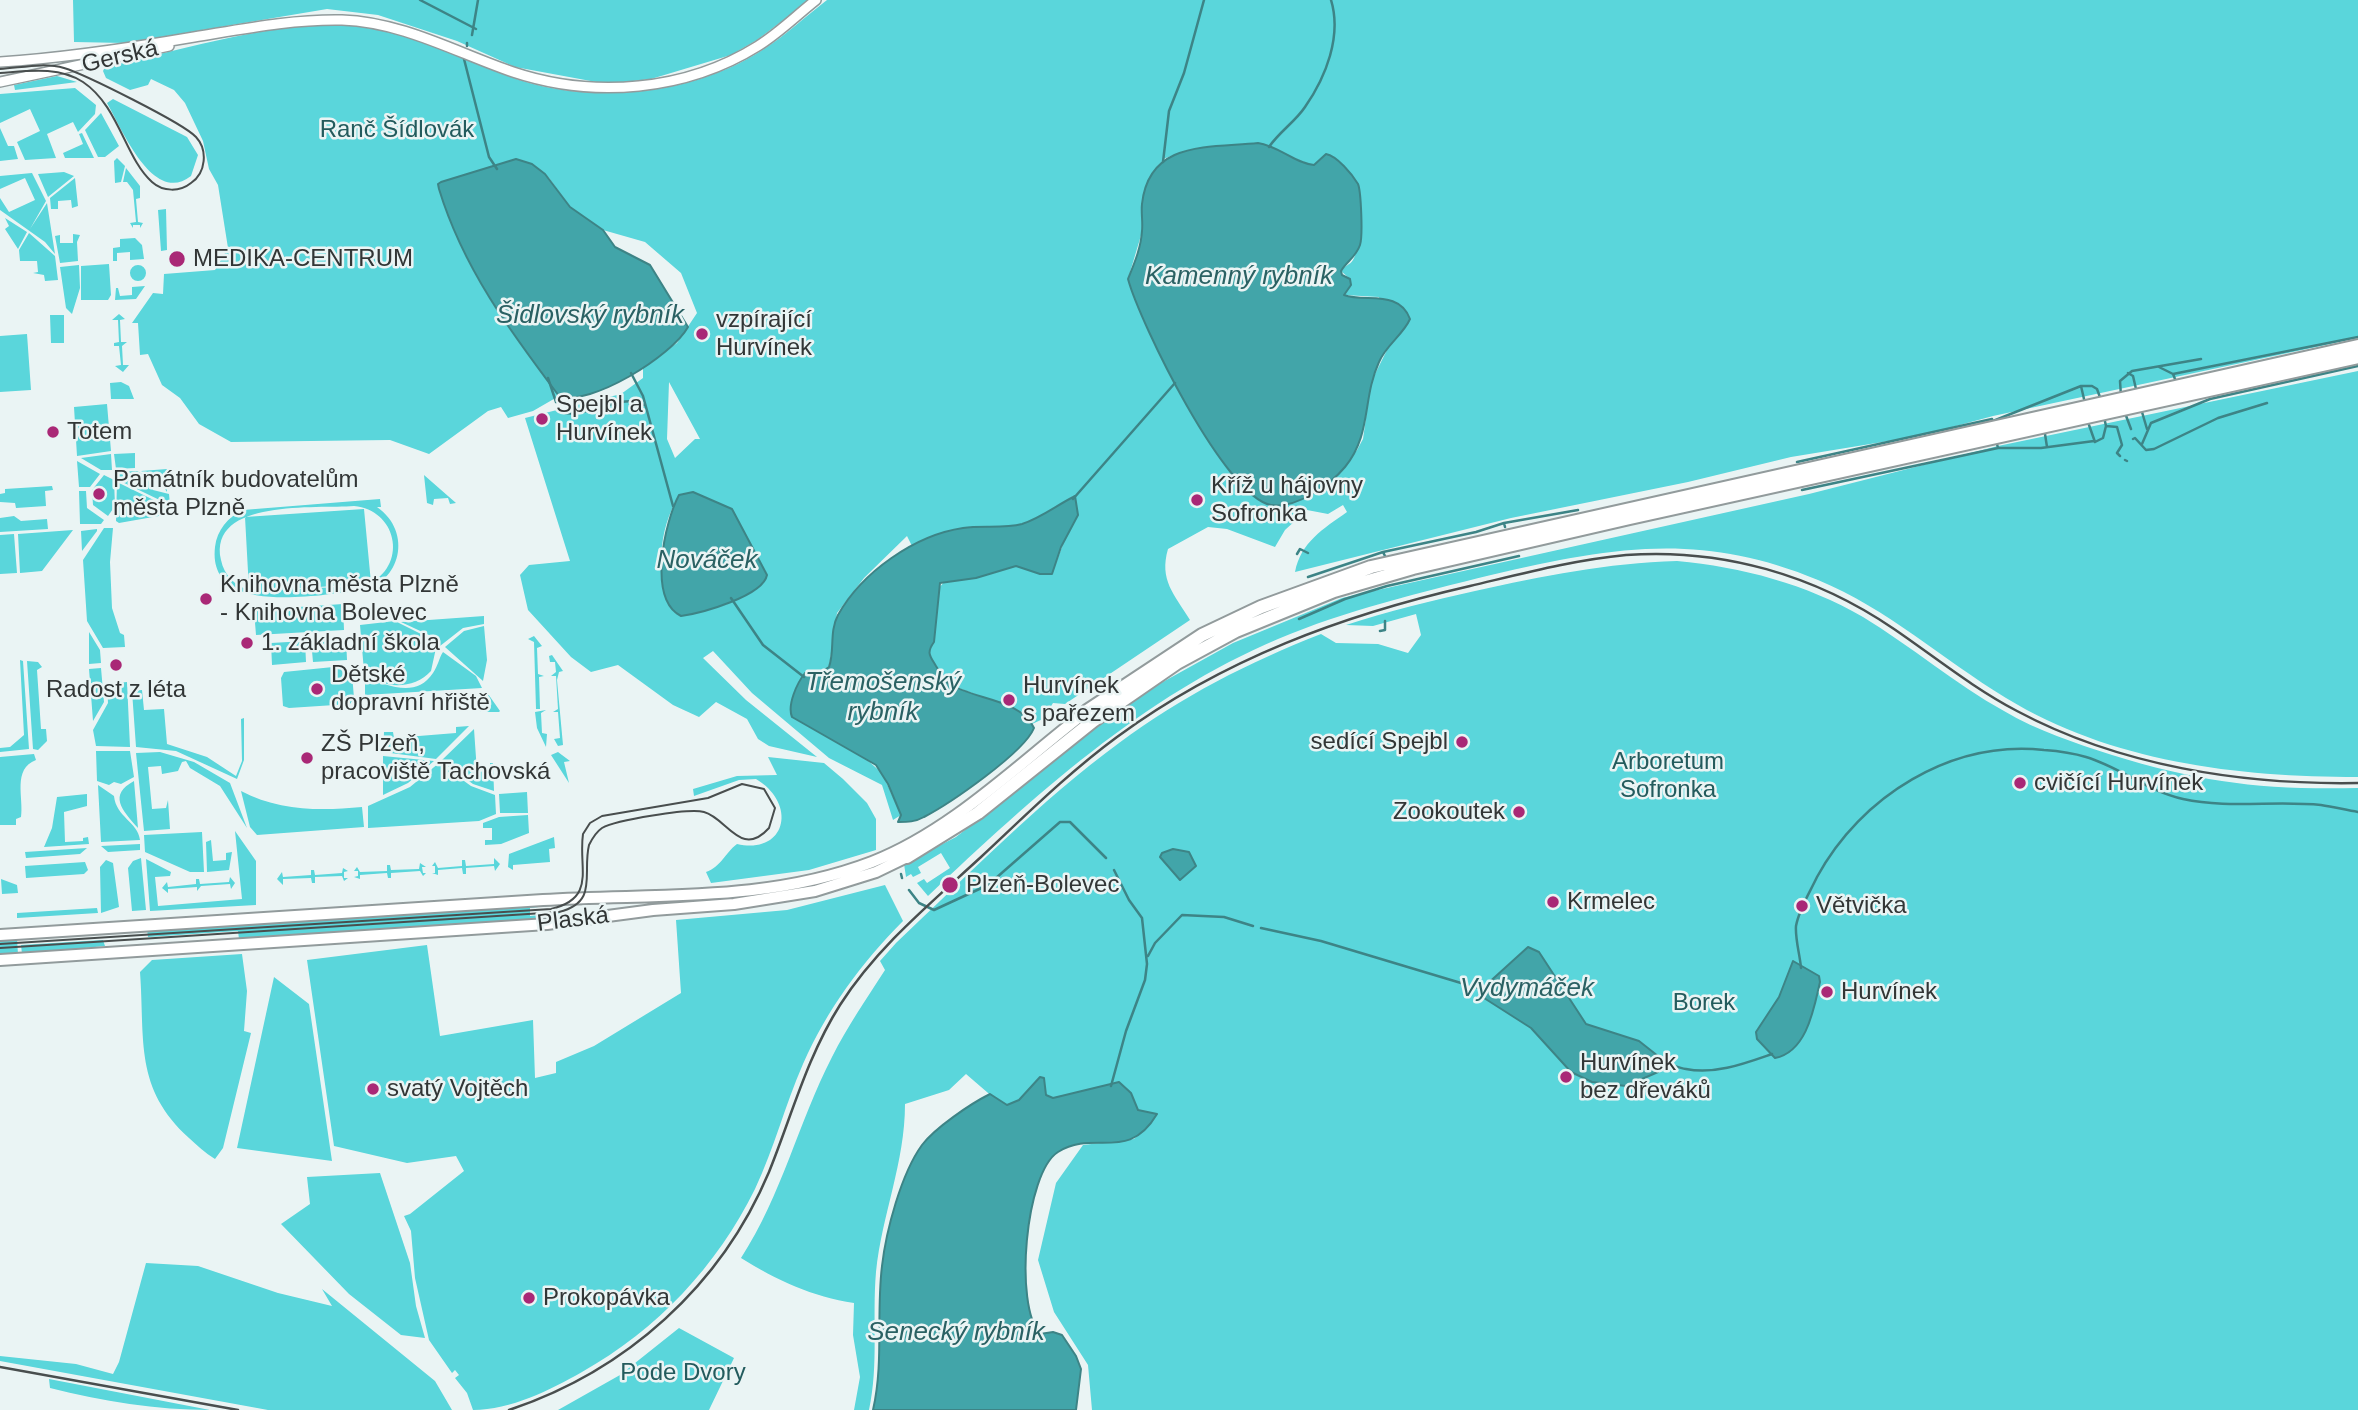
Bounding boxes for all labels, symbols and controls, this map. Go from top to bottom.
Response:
street label: Gerská [79,34,161,80]
park label: Ranč Šídlovák [320,116,474,144]
place label: MEDIKA-CENTRUM [193,245,413,273]
marker: MEDIKA-CENTRUM [167,249,187,269]
water label: Kamenný rybník [1145,261,1333,293]
water label: Šidlovský rybník [496,300,684,332]
place label: vzpírající Hurvínek [716,306,812,362]
marker: vzpírající Hurvínek [694,326,710,342]
place label: Spejbl a Hurvínek [556,391,652,447]
marker: Spejbl a Hurvínek [534,411,550,427]
place label: Totem [67,418,132,446]
marker: Totem [45,424,61,440]
place label: Památník budovatelům města Plzně [113,466,358,522]
place label: Kříž u hájovny Sofronka [1211,472,1363,528]
marker: Památník budovatelům města Plzně [91,486,107,502]
marker: Kříž u hájovny Sofronka [1189,492,1205,508]
water label: Nováček [656,545,758,577]
place label: Knihovna města Plzně - Knihovna Bolevec [220,571,459,627]
marker: Knihovna města Plzně - Knihovna Bolevec [198,591,214,607]
place label: 1. základní škola [261,629,440,657]
marker: 1. základní škola [239,635,255,651]
marker: Radost z léta [108,657,124,673]
place label: Dětské dopravní hřiště [331,661,490,717]
water label: Třemošenský rybník [805,667,961,728]
place label: Hurvínek s pařezem [1023,672,1135,728]
place label: Radost z léta [46,676,186,704]
marker: Dětské dopravní hřiště [309,681,325,697]
marker: Hurvínek s pařezem [1001,692,1017,708]
place label: sedící Spejbl [1311,728,1448,756]
place label: ZŠ Plzeň, pracoviště Tachovská [321,730,550,786]
marker: sedící Spejbl [1454,734,1470,750]
park label: Arboretum Sofronka [1612,748,1724,804]
marker: ZŠ Plzeň, pracoviště Tachovská [299,750,315,766]
place label: cvičící Hurvínek [2034,769,2203,797]
marker: cvičící Hurvínek [2012,775,2028,791]
place label: Zookoutek [1393,798,1505,826]
marker: Zookoutek [1511,804,1527,820]
place label: Plzeň-Bolevec [966,871,1119,899]
marker: Plzeň-Bolevec [940,875,960,895]
place label: Krmelec [1567,888,1655,916]
place label: Větvička [1816,892,1907,920]
marker: Krmelec [1545,894,1561,910]
marker: Větvička [1794,898,1810,914]
street label: Plaská [535,901,611,939]
water label: Vydymáček [1460,973,1594,1005]
place label: Hurvínek [1841,978,1937,1006]
marker: Hurvínek [1819,984,1835,1000]
park label: Borek [1673,989,1735,1017]
place label: Hurvínek bez dřeváků [1580,1049,1711,1105]
marker: Hurvínek bez dřeváků [1558,1069,1574,1085]
place label: svatý Vojtěch [387,1075,528,1103]
marker: svatý Vojtěch [365,1081,381,1097]
place label: Prokopávka [543,1284,670,1312]
marker: Prokopávka [521,1290,537,1306]
water label: Senecký rybník [867,1317,1045,1349]
park label: Pode Dvory [620,1359,746,1387]

